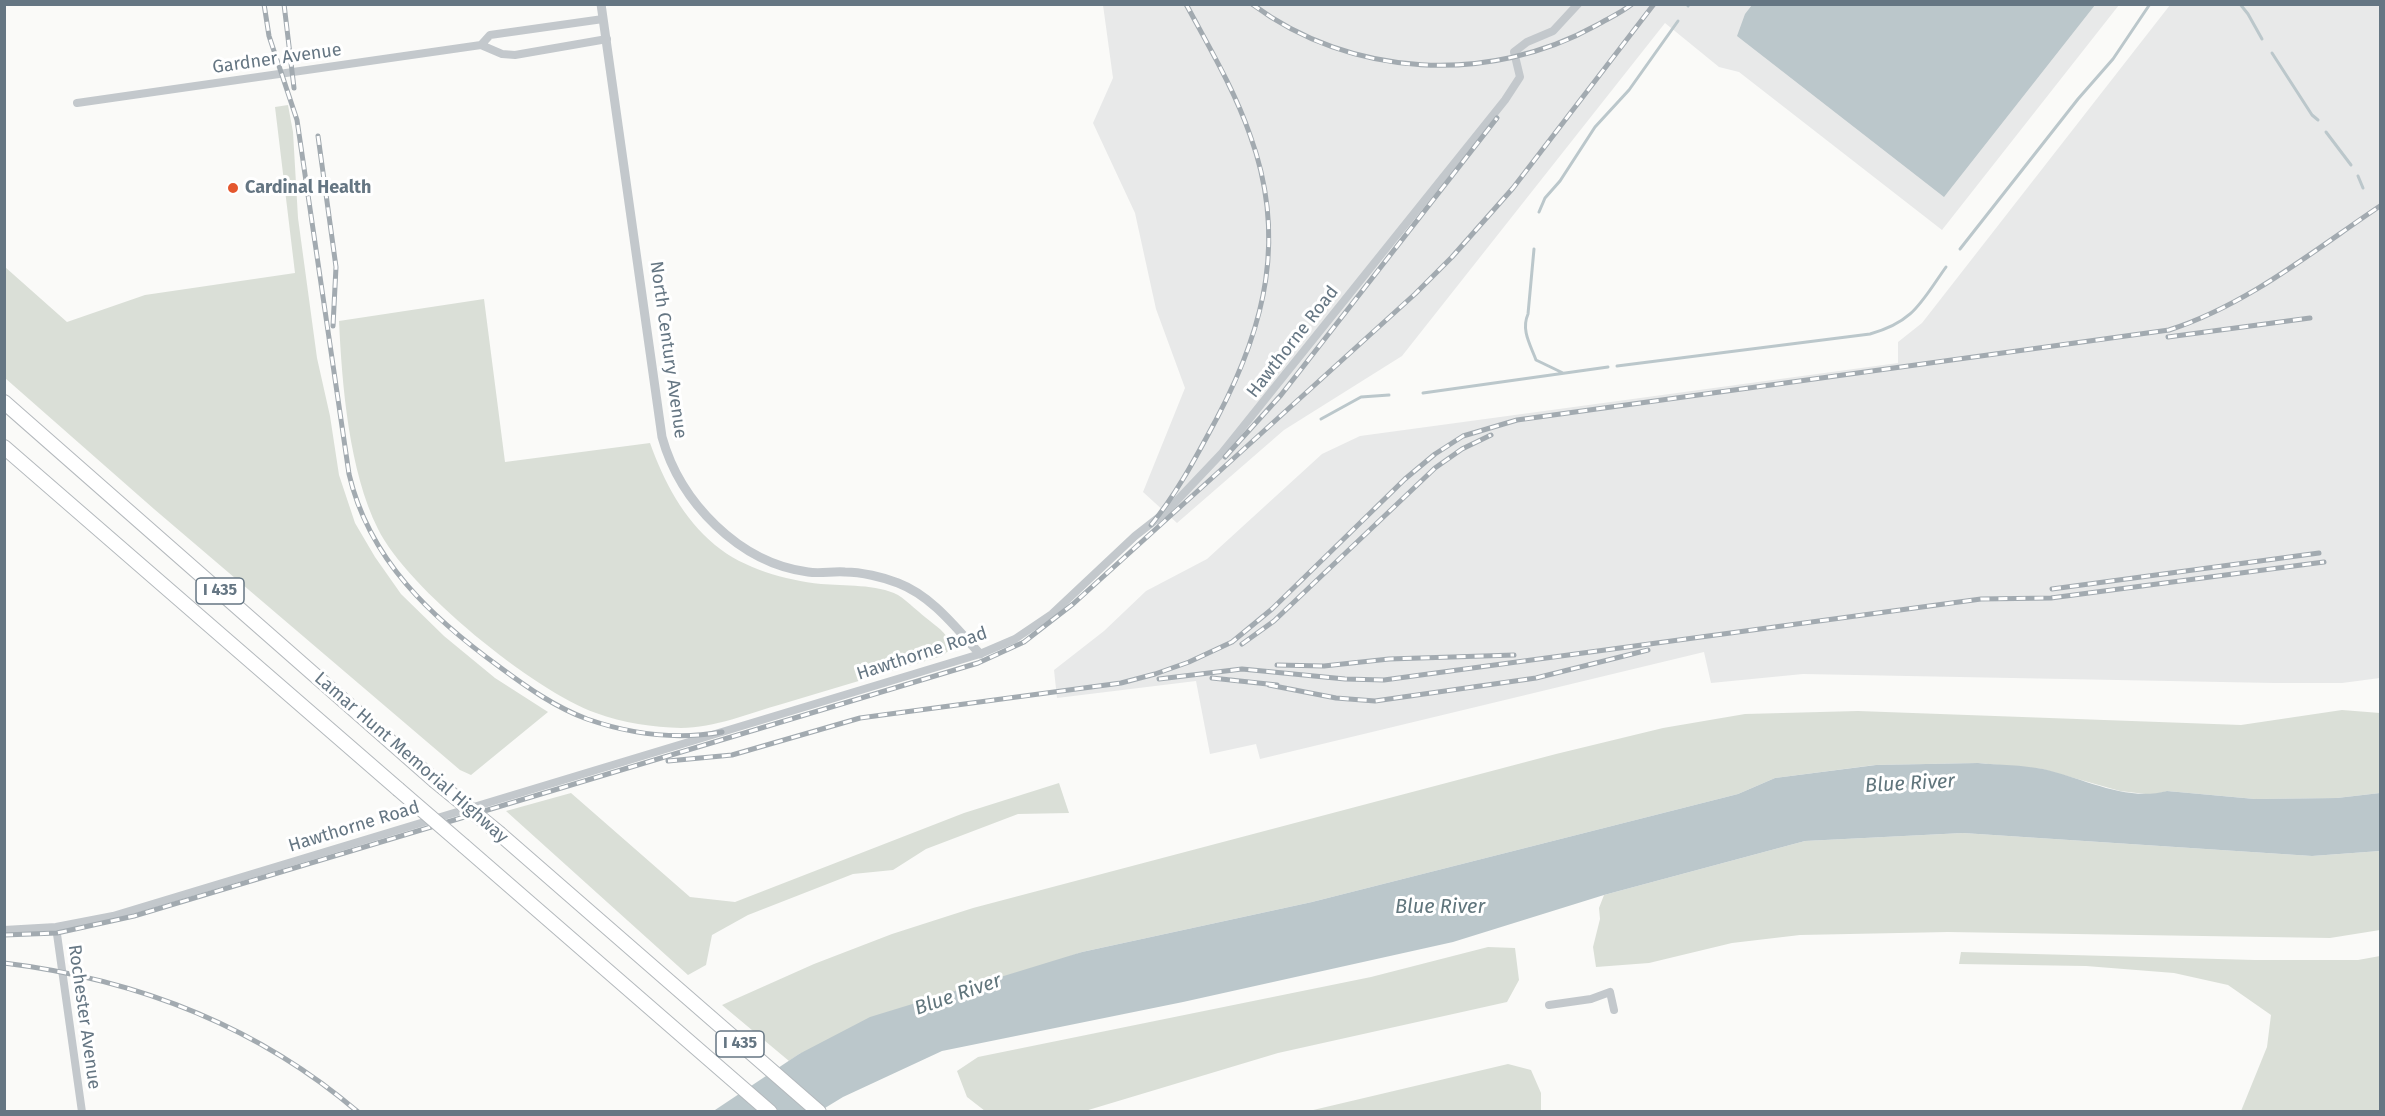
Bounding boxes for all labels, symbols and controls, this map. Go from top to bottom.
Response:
street label: Gardner Avenue [211,39,343,79]
place label: Cardinal Health [245,177,371,199]
marker: Cardinal Health [226,181,240,195]
street label: North Century Avenue [645,260,691,440]
street label: Hawthorne Road [1243,282,1343,402]
road number: I 435 [196,578,244,604]
street label: Hawthorne Road [854,623,990,685]
street label: Lamar Hunt Memorial Highway [310,668,512,848]
water label: Blue River [1864,770,1956,798]
street label: Hawthorne Road [286,797,422,857]
water label: Blue River [1395,895,1485,919]
street label: Rochester Avenue [63,943,105,1091]
water label: Blue River [912,969,1004,1021]
road number: I 435 [716,1031,764,1057]

